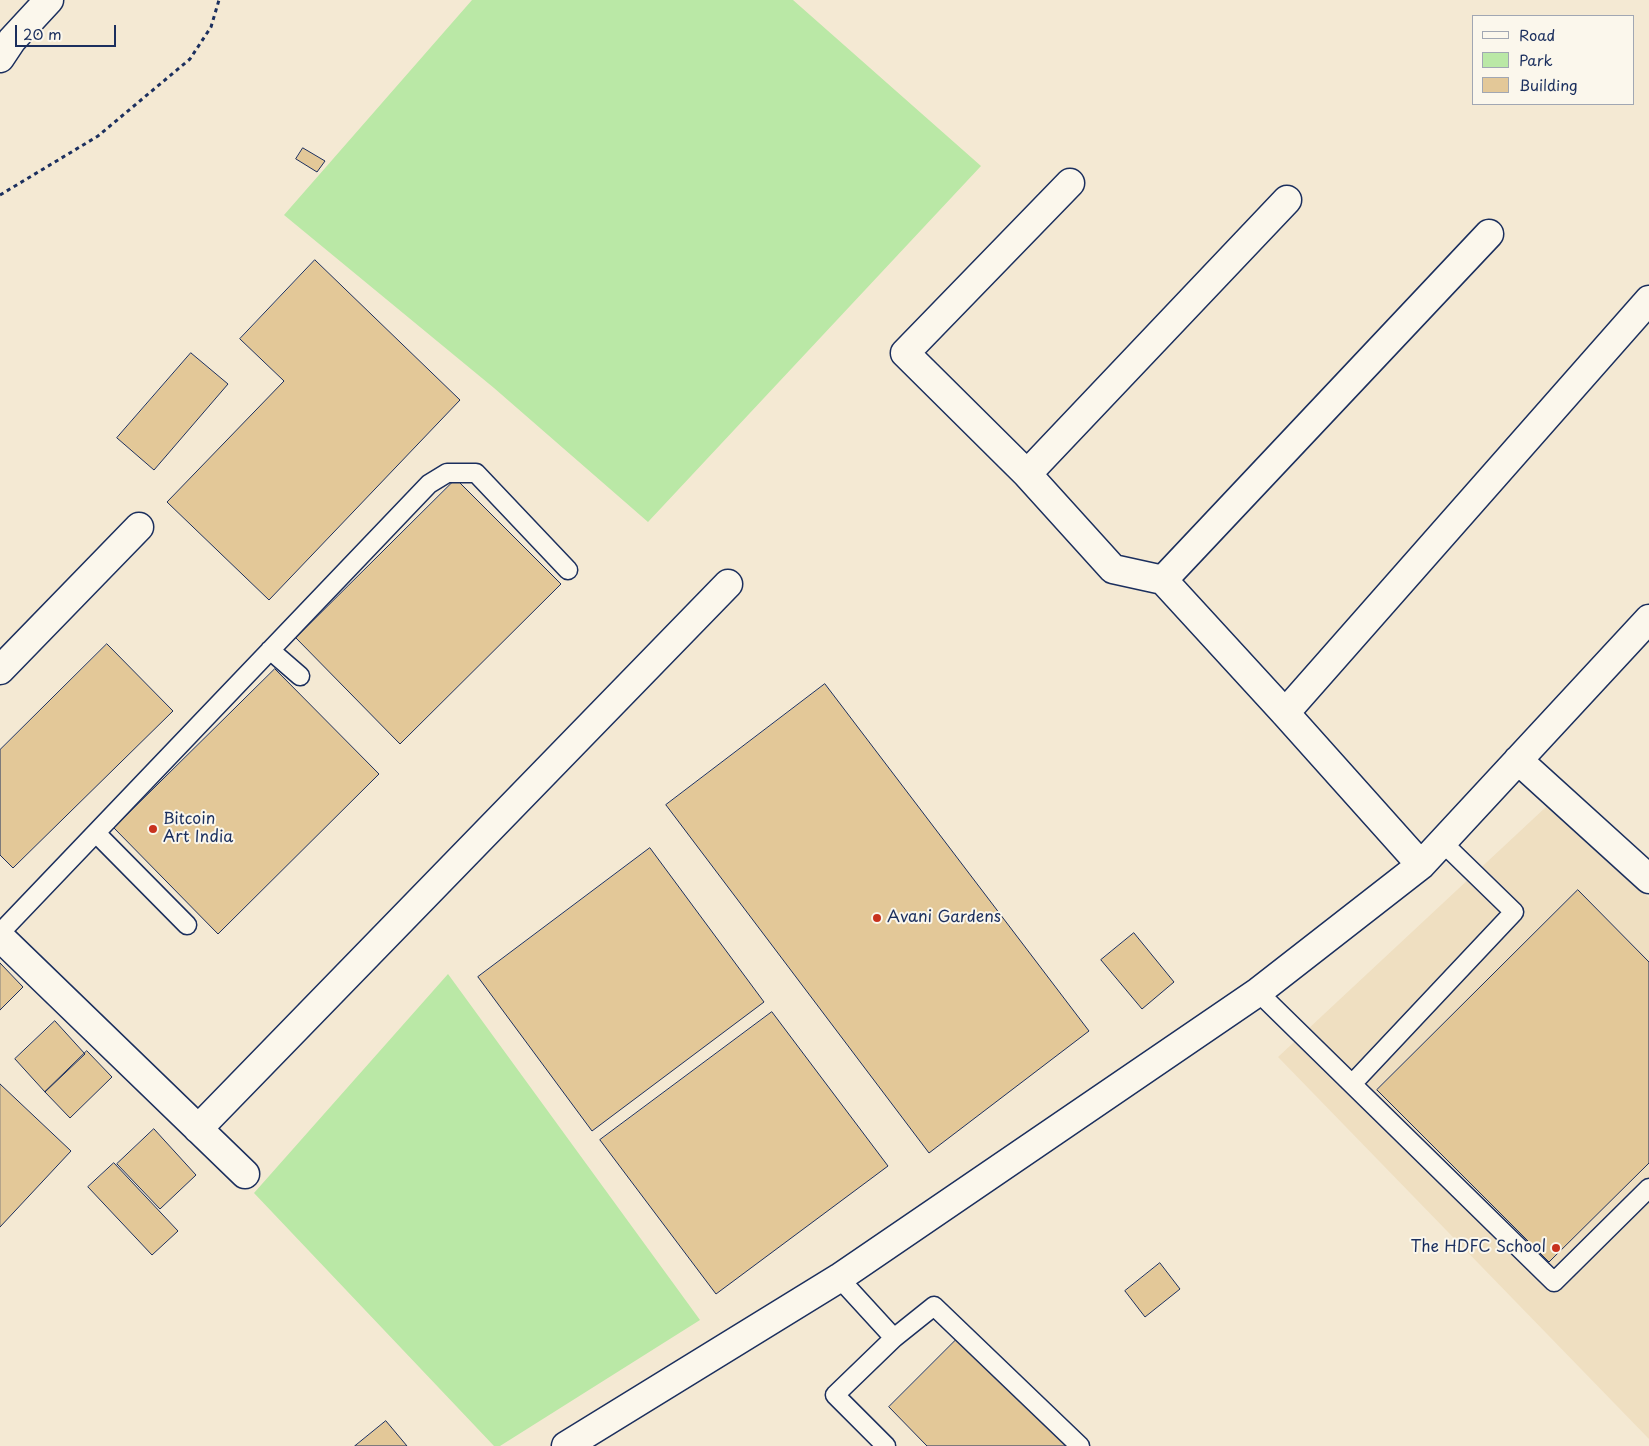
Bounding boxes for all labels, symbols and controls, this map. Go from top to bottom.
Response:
scale bar [18,15,119,47]
legend [1472,15,1634,105]
text: 20 m [23,22,62,45]
text: Road [1519,23,1555,46]
text: Park [1519,48,1553,71]
text: Building [1519,73,1578,96]
place label: Bitcoin Art India [163,810,233,848]
marker: Bitcoin Art India [147,823,159,835]
place label: Avani Gardens [887,908,1001,928]
marker: Avani Gardens [871,912,883,924]
place label: The HDFC School [1411,1238,1546,1258]
marker: The HDFC School [1550,1242,1562,1254]

